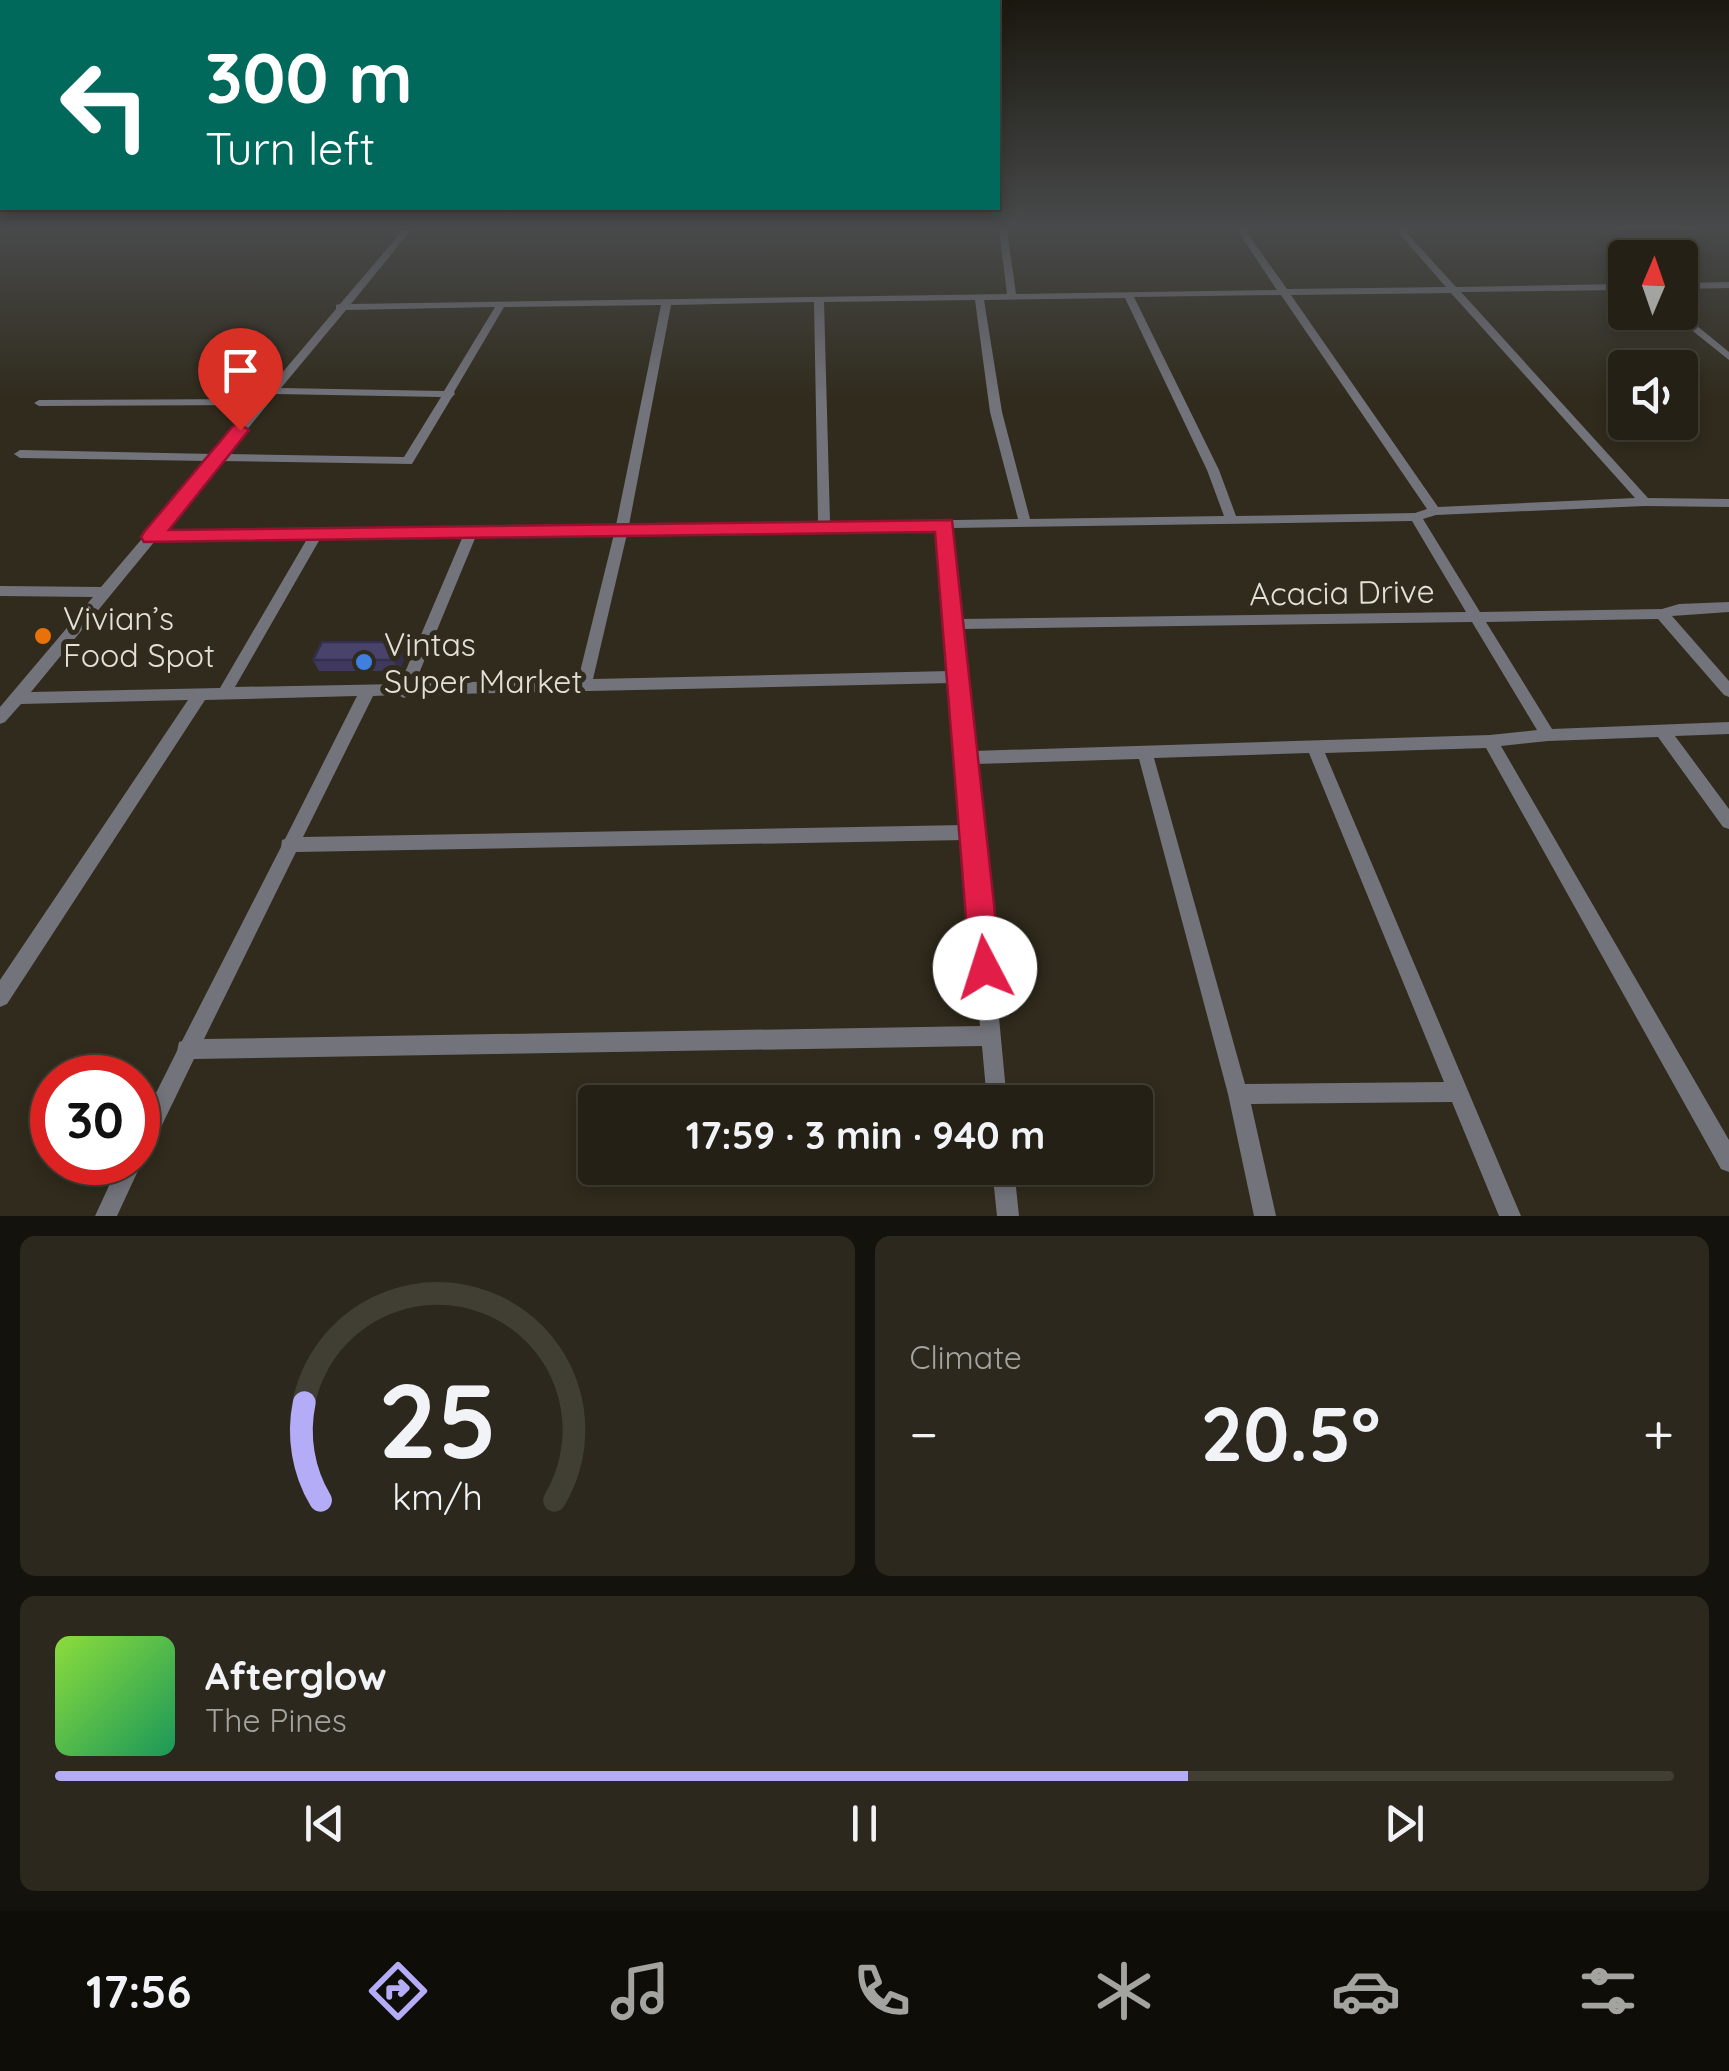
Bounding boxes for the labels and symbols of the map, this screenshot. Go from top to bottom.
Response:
north arrow [1608,240,1698,330]
pin [198,328,283,431]
street label: Acacia Drive [1249,570,1435,614]
place label: Vivian’s Food Spot [63,598,215,675]
place label: Vintas Super Market [384,624,582,701]
marker: Vivian’s Food Spot [32,625,54,647]
marker: Vintas Super Market [353,651,375,673]
position arrow [933,916,1037,1020]
speed limit sign: 30 [30,1055,160,1185]

